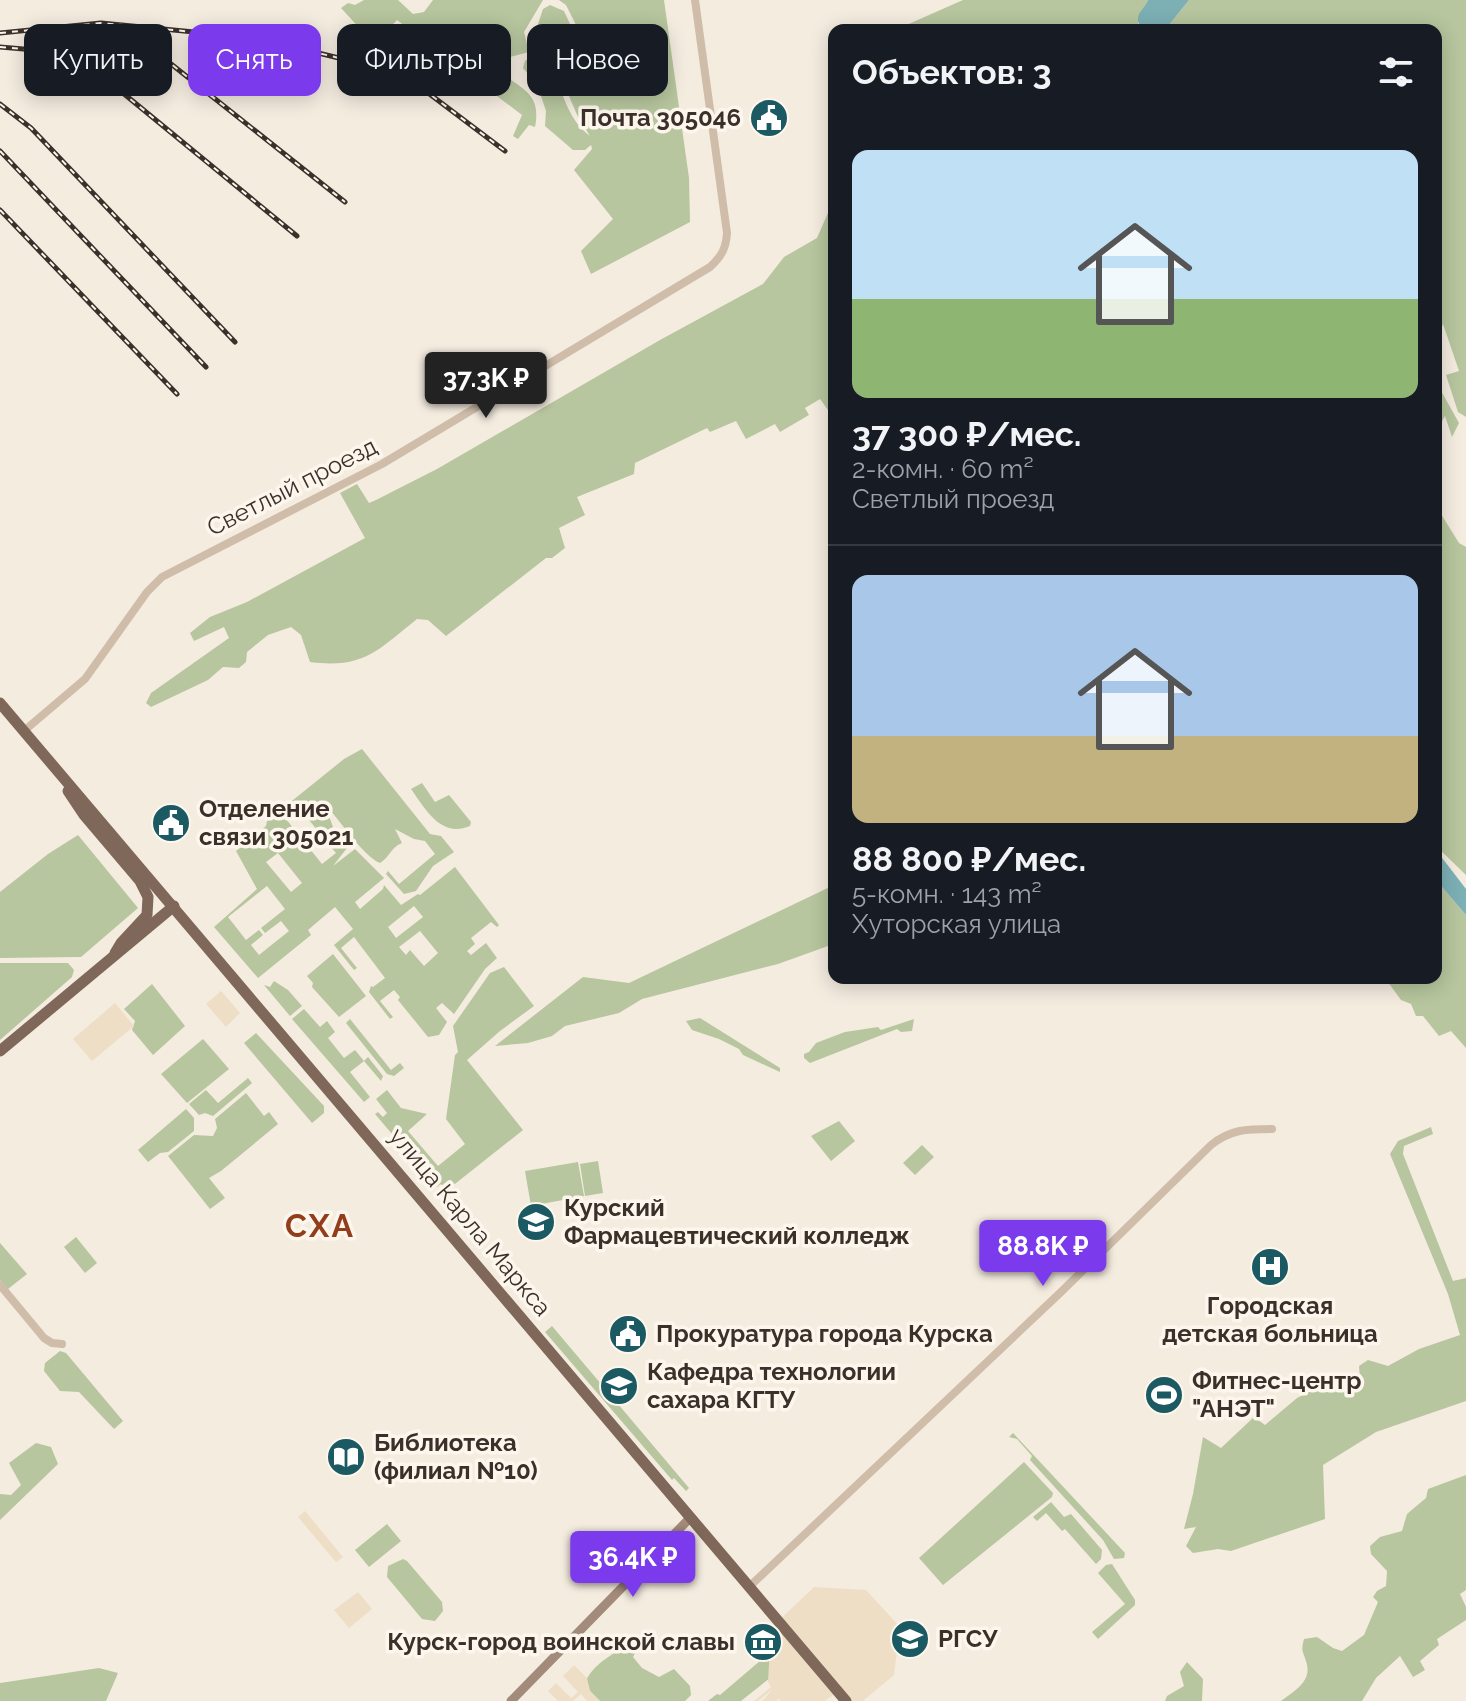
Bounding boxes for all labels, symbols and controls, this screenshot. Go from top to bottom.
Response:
chip: Купить [24,24,172,96]
chip: Снять [188,24,321,96]
chip: Фильтры [337,24,511,96]
chip: Новое [527,24,668,96]
icon: filters [1374,50,1418,94]
text: Объектов: 3 [852,52,1051,92]
public building icon: Почта 305046 [748,97,790,139]
place label: Почта 305046 [580,103,741,132]
icon: home [1063,202,1207,346]
pin: 37.3K ₽ [412,352,560,420]
text: 37.3K ₽ [443,363,529,393]
text: 37 300 ₽/мес. [852,414,1082,454]
street label: Светлый проезд [202,431,382,542]
text: 2-комн. · 60 m² [852,454,1033,484]
text: Светлый проезд [852,484,1054,514]
icon: home [1063,627,1207,771]
place label: Отделение связи 305021 [199,794,354,851]
public building icon: Отделение связи 305021 [150,802,192,844]
text: 88 800 ₽/мес. [852,839,1086,879]
text: 5-комн. · 143 m² [852,879,1042,909]
text: Хуторская улица [852,909,1061,939]
street label: улица Карла Маркса [383,1122,558,1322]
place label: Курский Фармацевтический колледж [564,1193,910,1250]
school or university icon: Курский Фармацевтический колледж [515,1201,557,1243]
district label: СХА [285,1207,355,1244]
pin: 88.8K ₽ [969,1220,1117,1288]
text: 88.8K ₽ [997,1231,1089,1261]
hospital icon: Городская детская больница [1249,1246,1291,1288]
place label: Городская детская больница [1162,1291,1378,1348]
public building icon: Прокуратура города Курска [607,1313,649,1355]
place label: Прокуратура города Курска [656,1319,993,1348]
place label: Кафедра технологии сахара КГТУ [647,1357,896,1414]
school or university icon: Кафедра технологии сахара КГТУ [598,1365,640,1407]
place label: Фитнес-центр "АНЭТ" [1192,1366,1362,1423]
sports icon: Фитнес-центр "АНЭТ" [1143,1374,1185,1416]
place label: Библиотека (филиал №10) [374,1428,538,1485]
library icon: Библиотека (филиал №10) [325,1436,367,1478]
pin: 36.4K ₽ [559,1531,707,1599]
text: 36.4K ₽ [588,1542,678,1572]
school or university icon: РГСУ [889,1618,931,1660]
museum icon: Курск-город воинской славы [742,1621,784,1663]
place label: РГСУ [938,1624,998,1653]
place label: Курск-город воинской славы [387,1627,735,1656]

